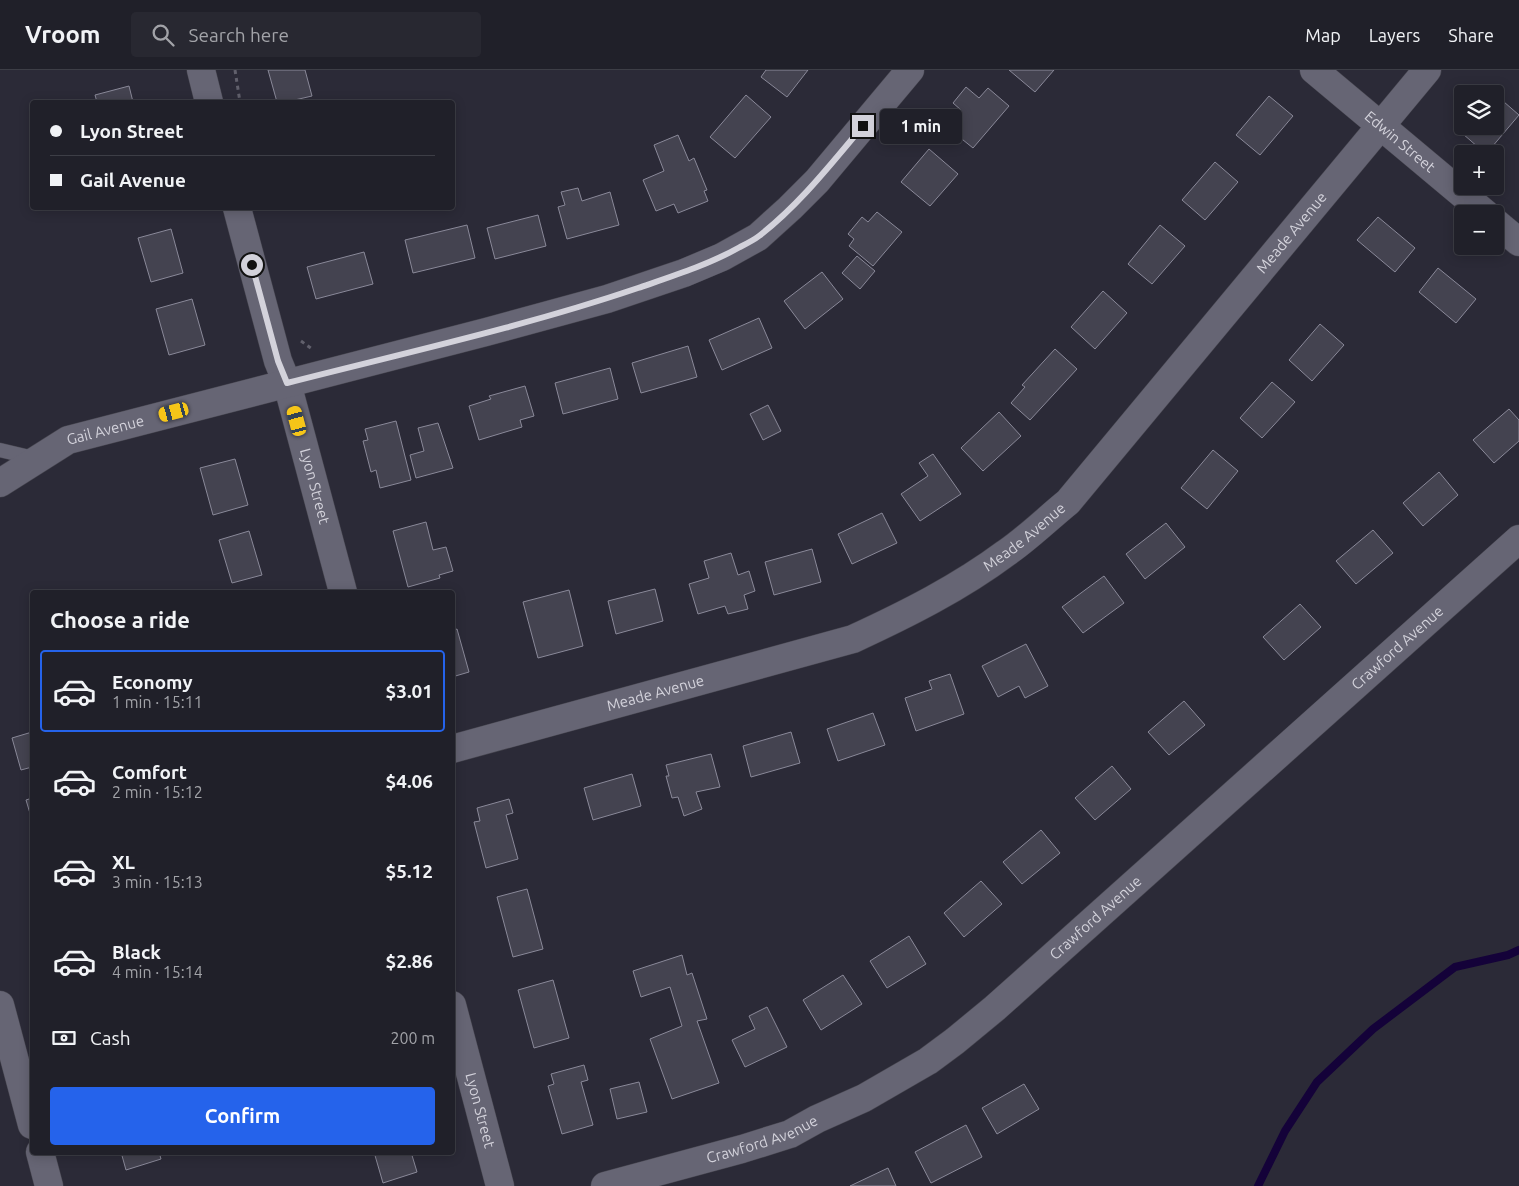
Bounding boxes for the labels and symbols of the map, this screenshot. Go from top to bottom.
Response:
street label: Edwin Street [1362,107,1439,176]
callout: 1 min [880,108,963,144]
route end [852,115,874,137]
street label: Meade Avenue [1253,189,1330,276]
route start [241,254,263,276]
car [157,401,190,423]
car [285,405,308,437]
street label: Gail Avenue [65,412,146,448]
street label: Lyon Street [297,446,333,526]
street label: Meade Avenue [980,499,1069,574]
street label: Crawford Avenue [1348,602,1446,693]
street label: Meade Avenue [605,671,706,714]
street label: Crawford Avenue [1046,872,1145,963]
street label: Lyon Street [462,1071,499,1150]
street label: Crawford Avenue [704,1111,820,1166]

